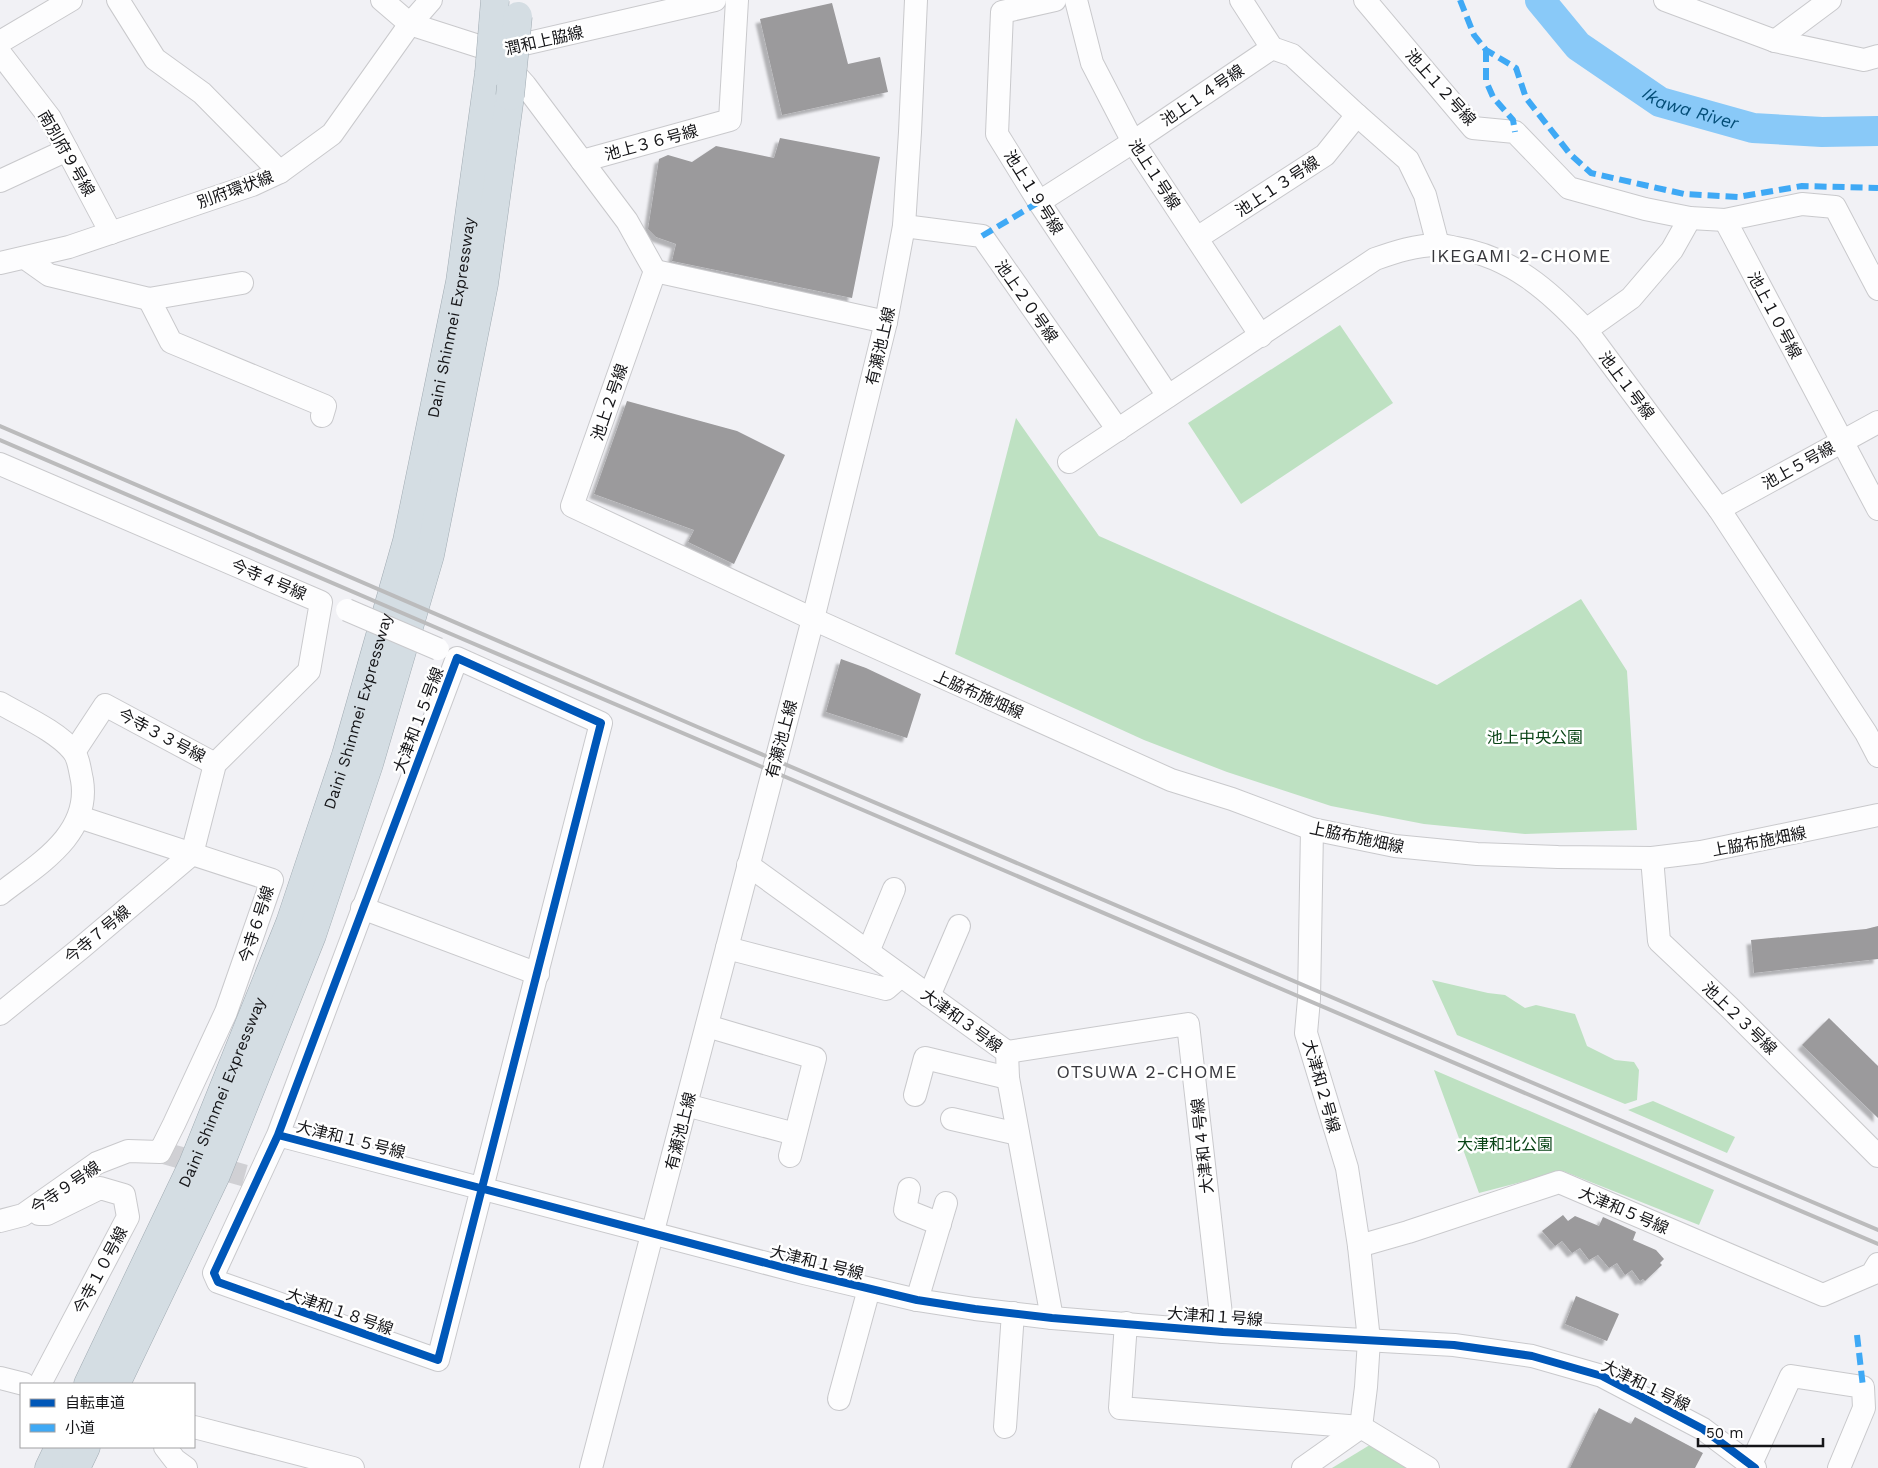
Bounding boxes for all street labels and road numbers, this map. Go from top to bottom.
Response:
street label: 潤和上脇線 [503,22,585,59]
street label: 池上１２号線 [1401,45,1480,129]
street label: 池上１４号線 [1157,61,1247,130]
street label: 南別府９号線 [34,107,99,200]
street label: 池上３６号線 [602,121,700,164]
street label: 池上１号線 [1125,136,1184,213]
street label: 池上１９号線 [1000,147,1067,238]
street label: 池上１３号線 [1232,152,1323,221]
street label: 別府環状線 [194,167,276,212]
street label: Daini Shinmei Expressway [423,215,479,420]
street label: 池上２０号線 [991,257,1062,346]
street label: 池上１０号線 [1744,268,1805,362]
street label: 有瀬池上線 [862,305,899,387]
street label: 池上１号線 [1595,348,1658,423]
street label: 池上２号線 [587,361,631,443]
street label: 池上５号線 [1759,438,1838,493]
street label: 今寺４号線 [228,555,309,604]
street label: Daini Shinmei Expressway [320,610,396,812]
street label: 大津和１５号線 [390,664,447,776]
street label: 上脇布施畑線 [931,666,1027,723]
street label: 有瀬池上線 [762,698,801,780]
street label: 今寺３３号線 [115,705,209,766]
street label: 上脇布施畑線 [1308,818,1406,857]
street label: 上脇布施畑線 [1710,823,1808,860]
street label: 今寺６号線 [235,883,278,965]
street label: 今寺７号線 [61,901,134,967]
street label: 池上２３号線 [1699,978,1781,1059]
street label: 大津和３号線 [917,985,1006,1056]
street label: Daini Shinmei Expressway [174,994,269,1191]
street label: 大津和２号線 [1299,1037,1344,1135]
street label: 有瀬池上線 [662,1090,699,1172]
street label: 大津和４号線 [1188,1097,1217,1195]
street label: 大津和１５号線 [294,1117,408,1162]
street label: 今寺９号線 [27,1157,104,1218]
street label: 大津和５号線 [1576,1183,1672,1238]
street label: 今寺１０号線 [70,1223,131,1317]
street label: 大津和１号線 [768,1242,866,1283]
street label: 大津和１８号線 [284,1284,396,1339]
street label: 大津和１号線 [1166,1304,1264,1329]
street label: 大津和１号線 [1598,1356,1693,1415]

